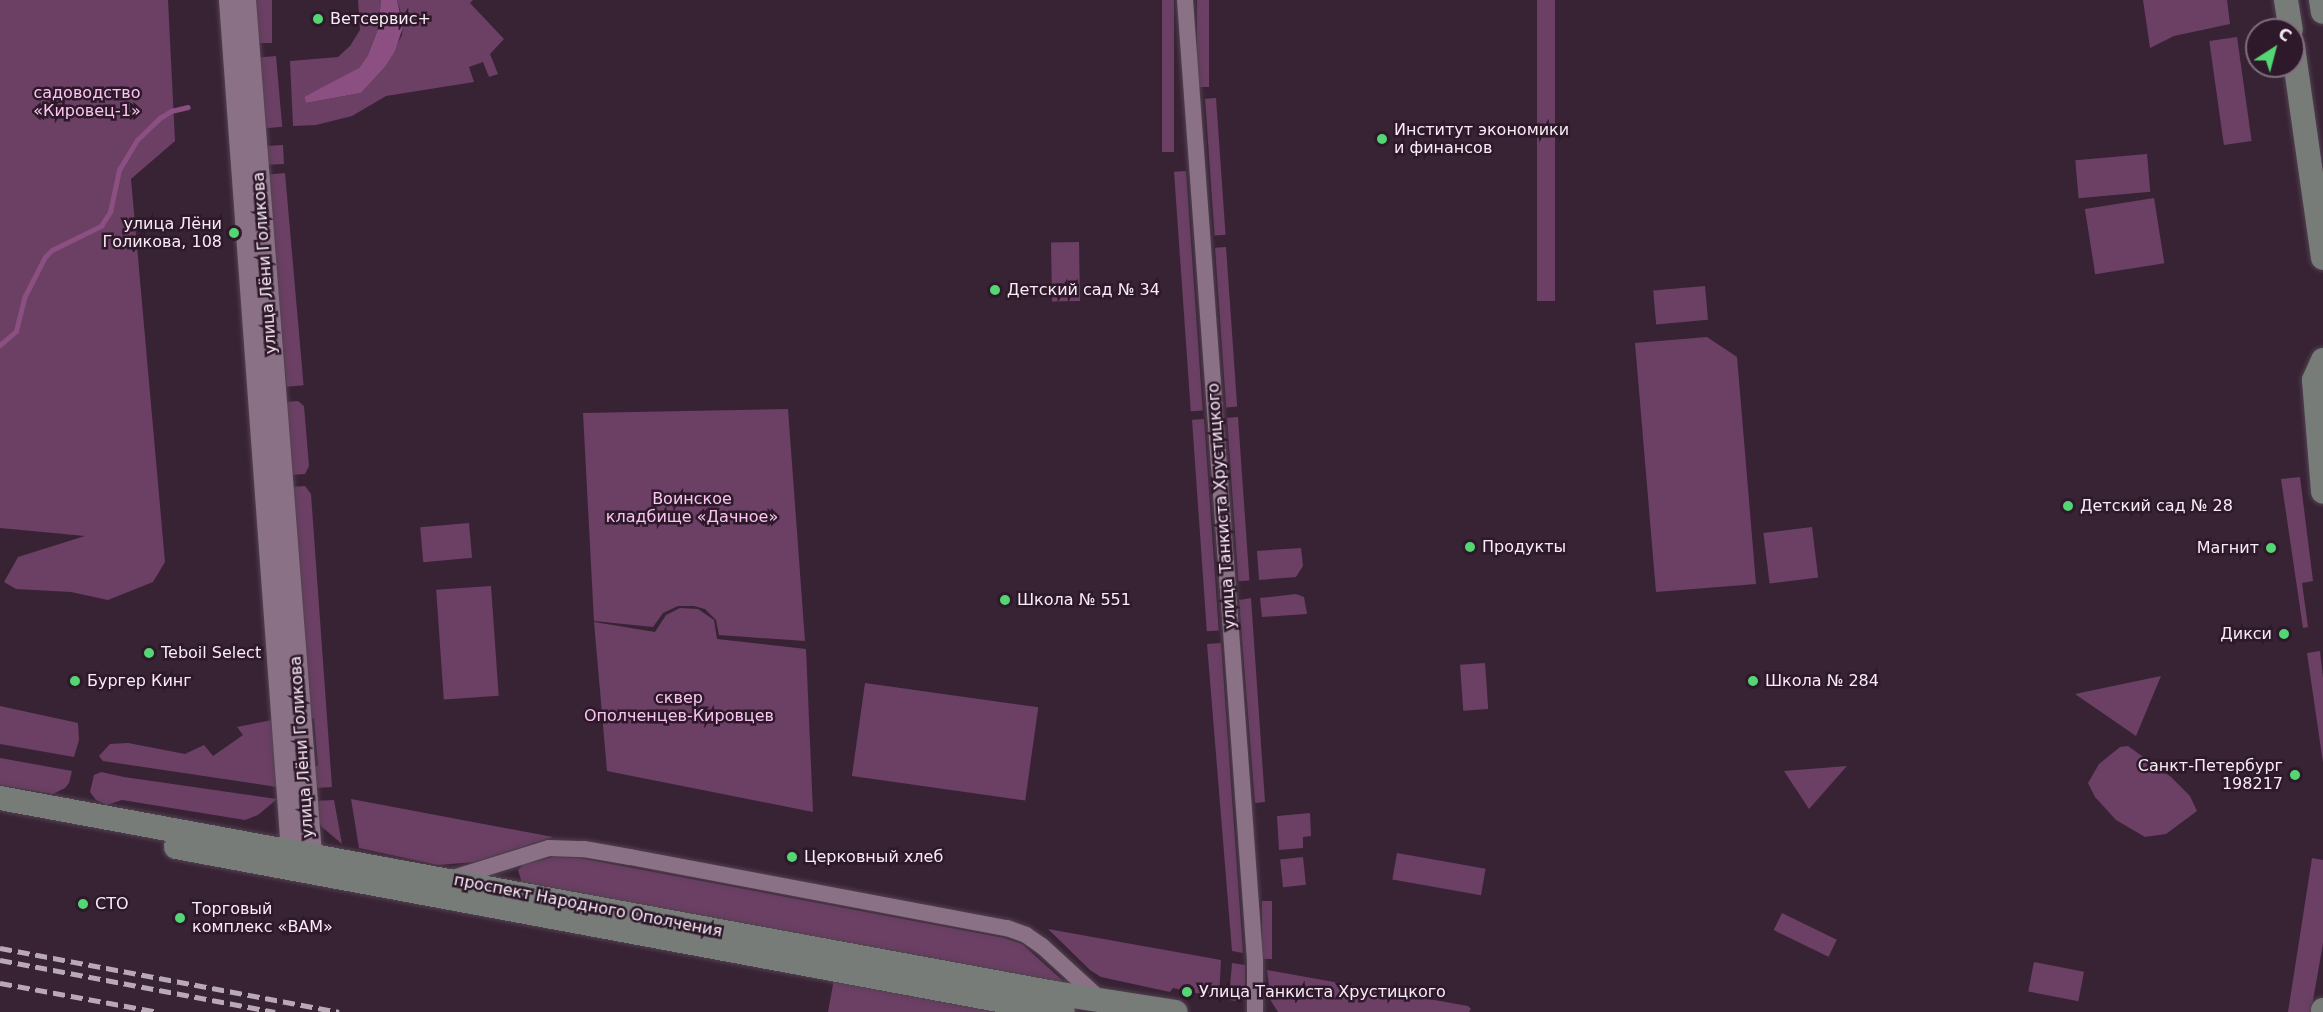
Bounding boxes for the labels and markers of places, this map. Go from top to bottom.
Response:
place label: Ветсервис+ [330,9,431,29]
marker: Ветсервис+ [311,12,325,26]
place label: Институт экономики и финансов [1394,120,1569,158]
marker: Институт экономики и финансов [1375,132,1389,146]
place label: улица Лёни Голикова, 108 [102,214,222,252]
marker: улица Лёни Голикова, 108 [227,226,241,240]
place label: Детский сад № 34 [1007,280,1160,300]
marker: Детский сад № 34 [988,283,1002,297]
place label: Детский сад № 28 [2080,496,2233,516]
marker: Детский сад № 28 [2061,499,2075,513]
place label: Продукты [1482,537,1566,557]
place label: Магнит [2197,538,2259,558]
marker: Продукты [1463,540,1477,554]
marker: Магнит [2264,541,2278,555]
place label: Школа № 551 [1017,590,1131,610]
marker: Школа № 551 [998,593,1012,607]
place label: Дикси [2220,624,2272,644]
marker: Дикси [2277,627,2291,641]
place label: Teboil Select [161,643,261,663]
marker: Teboil Select [142,646,156,660]
place label: Бургер Кинг [87,671,192,691]
place label: Школа № 284 [1765,671,1879,691]
marker: Бургер Кинг [68,674,82,688]
marker: Школа № 284 [1746,674,1760,688]
place label: Санкт-Петербург 198217 [2138,756,2283,794]
marker: Санкт-Петербург 198217 [2288,768,2302,782]
place label: Церковный хлеб [804,847,943,867]
marker: Церковный хлеб [785,850,799,864]
place label: СТО [95,894,129,914]
marker: СТО [76,897,90,911]
place label: Торговый комплекс «ВАМ» [192,899,333,937]
marker: Торговый комплекс «ВАМ» [173,911,187,925]
place label: Улица Танкиста Хрустицкого [1199,982,1446,1002]
marker: Улица Танкиста Хрустицкого [1180,985,1194,999]

